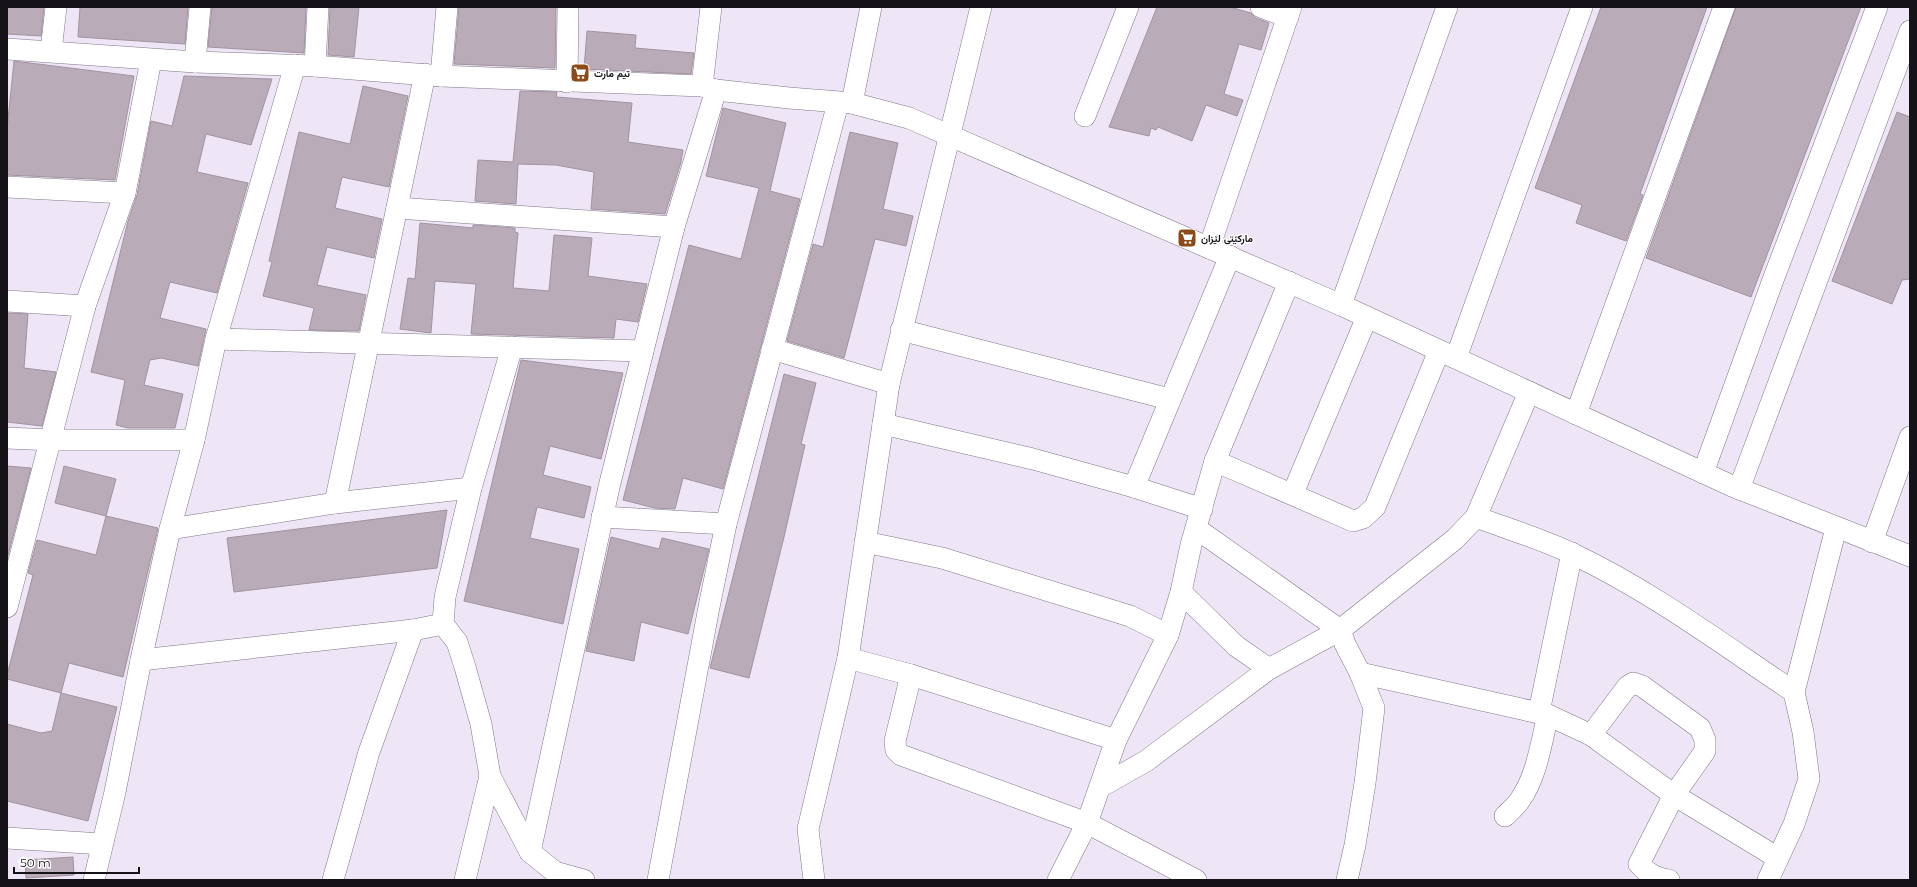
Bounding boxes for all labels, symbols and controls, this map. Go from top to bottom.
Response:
supermarket icon: تيم مارت [569,62,591,84]
place label: تيم مارت [594,67,630,80]
supermarket icon: مارکێتی لێزان [1176,227,1198,249]
place label: مارکێتی لێزان [1201,232,1253,245]
scale bar [14,849,139,875]
text: 50 m [20,855,51,870]

